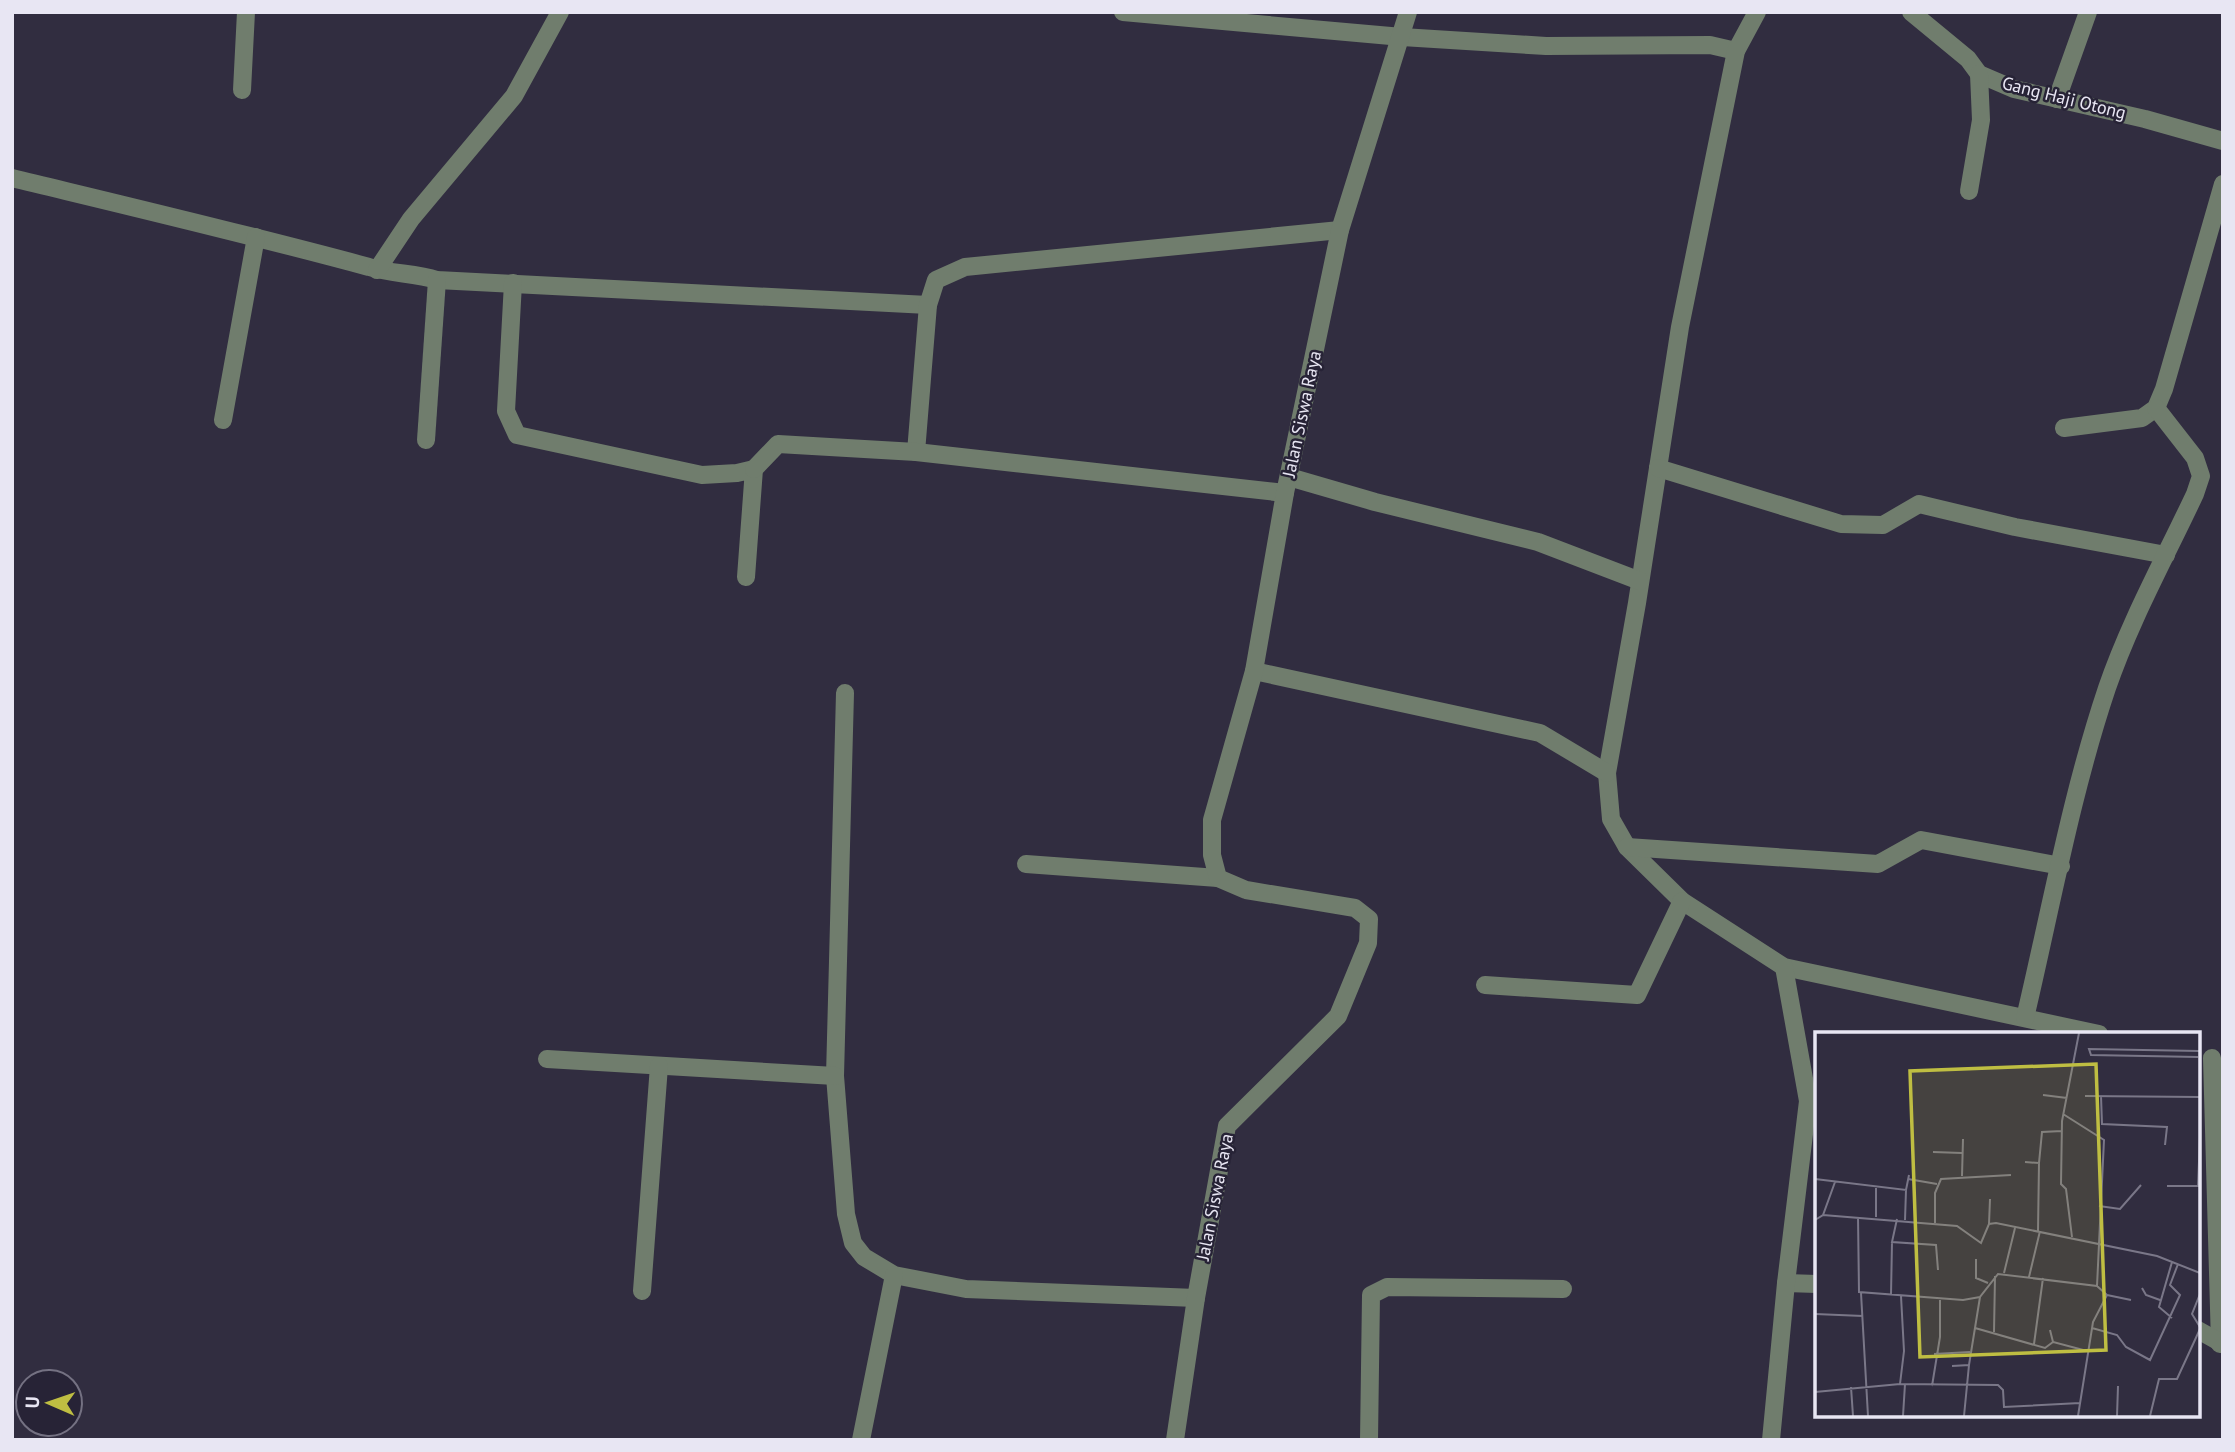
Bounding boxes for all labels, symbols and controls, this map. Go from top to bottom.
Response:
street label: Gang Haji Otong [2000,71,2129,124]
street label: Jalan Siswa Raya [1277,349,1326,480]
inset map [1815,1032,2200,1417]
street label: Jalan Siswa Raya [1191,1132,1238,1263]
north arrow [14,1368,84,1438]
text: U [20,1396,44,1409]

